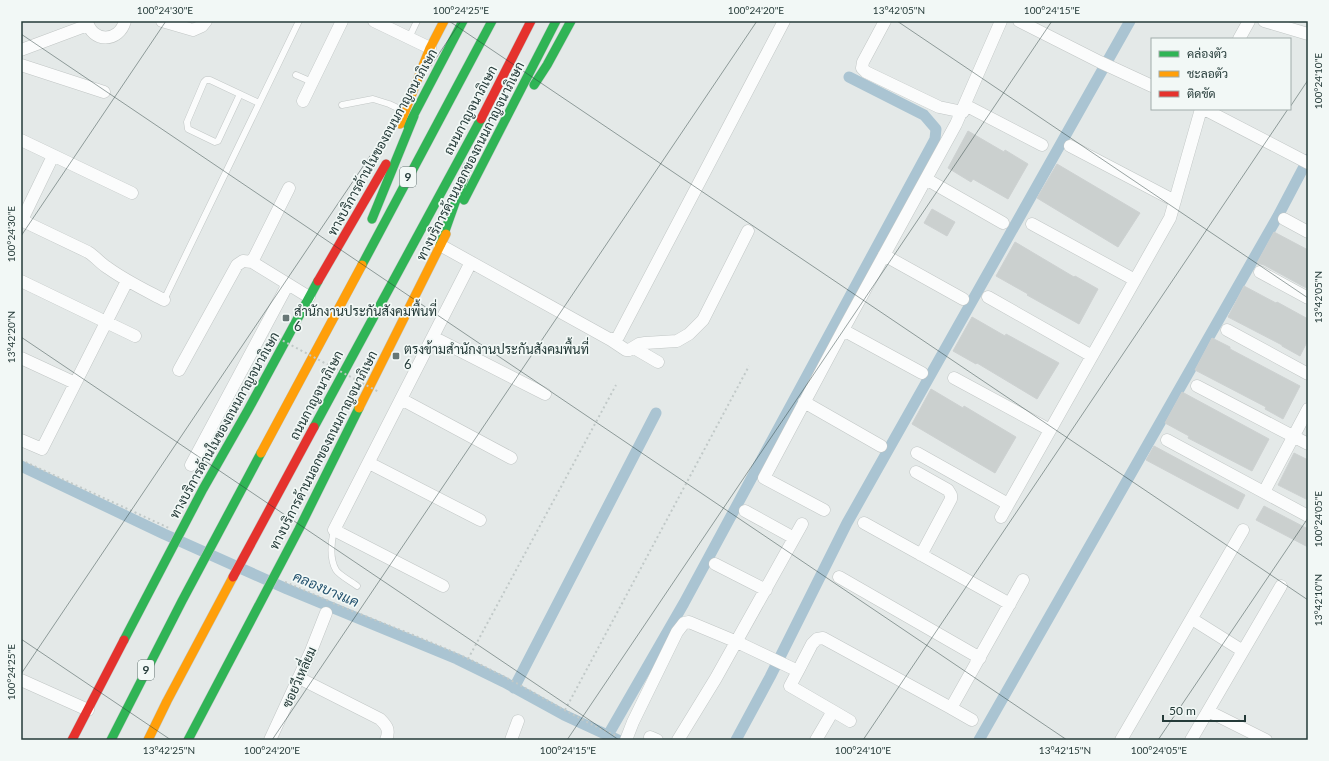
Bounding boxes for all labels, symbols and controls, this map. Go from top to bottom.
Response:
text: 100°24'30"E [137,4,193,16]
text: 100°24'25"E [433,4,489,16]
text: 100°24'20"E [728,4,784,16]
text: 13°42'05"N [873,4,925,16]
text: 100°24'15"E [1024,4,1080,16]
legend [1151,38,1291,110]
street label: ทางบริการด้านในของถนนกาญจนาภิเษก [323,45,441,239]
text: คล่องตัว [1187,46,1227,61]
text: 100°24'10"E [1312,53,1324,109]
street label: ทางบริการด้านนอกของถนนกาญจนาภิเษก [412,58,528,264]
street label: ถนนกาญจนาภิเษก [440,63,501,158]
text: ชะลอตัว [1187,66,1228,81]
text: ติดขัด [1187,86,1216,101]
road number: 9 [400,167,416,187]
text: 100°24'30"E [5,206,17,262]
text: 13°42'05"N [1312,271,1324,323]
place label: สำนักงานประกันสังคมพื้นที่ 6 [294,299,437,334]
text: 13°42'20"N [5,311,17,363]
marker: สำนักงานประกันสังคมพื้นที่ 6 [281,313,291,323]
street label: ทางบริการด้านในของถนนกาญจนาภิเษก [165,328,283,522]
place label: ตรงข้ามสำนักงานประกันสังคมพื้นที่ 6 [404,337,589,372]
street label: ทางบริการด้านนอกของถนนกาญจนาภิเษก [265,347,381,553]
street label: ถนนกาญจนาภิเษก [286,348,347,443]
marker: ตรงข้ามสำนักงานประกันสังคมพื้นที่ 6 [391,351,401,361]
text: 100°24'05"E [1312,491,1324,547]
water label: คลองบางแค [291,567,362,610]
text: 13°42'10"N [1312,574,1324,626]
street label: ซอยวีเหลี่ยม [275,642,320,710]
text: 100°24'25"E [5,644,17,700]
road number: 9 [138,660,154,680]
scale bar [1163,697,1245,723]
text: 50 m [1169,703,1196,718]
text: 13°42'25"N [143,744,195,756]
text: 100°24'20"E [244,744,300,756]
text: 100°24'15"E [540,744,596,756]
text: 100°24'10"E [835,744,891,756]
text: 13°42'15"N [1039,744,1091,756]
text: 100°24'05"E [1131,744,1187,756]

